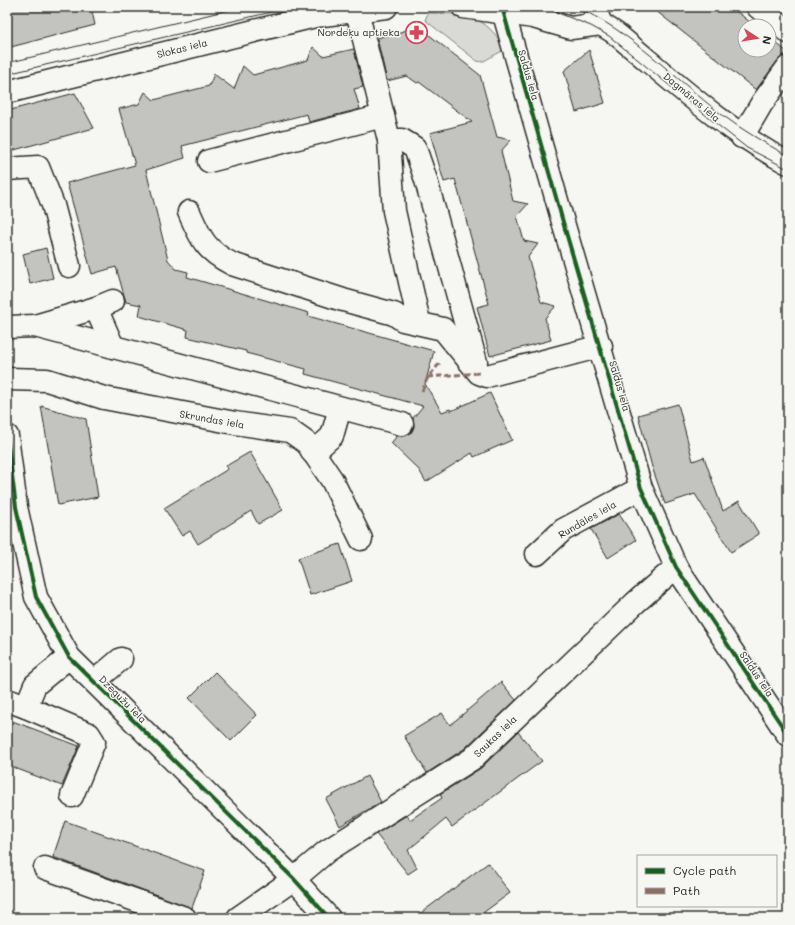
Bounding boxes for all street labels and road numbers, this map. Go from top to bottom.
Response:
street label: Slokas iela [155,35,209,61]
street label: Saldus iela [515,48,543,102]
street label: Dagmāras iela [661,69,723,125]
street label: Saldus iela [606,359,634,413]
street label: Skrundas iela [178,406,246,432]
street label: Rundāles iela [555,497,619,541]
street label: Saldus iela [737,648,777,700]
street label: Dzegužu iela [96,672,150,726]
street label: Saukas iela [470,712,520,760]

